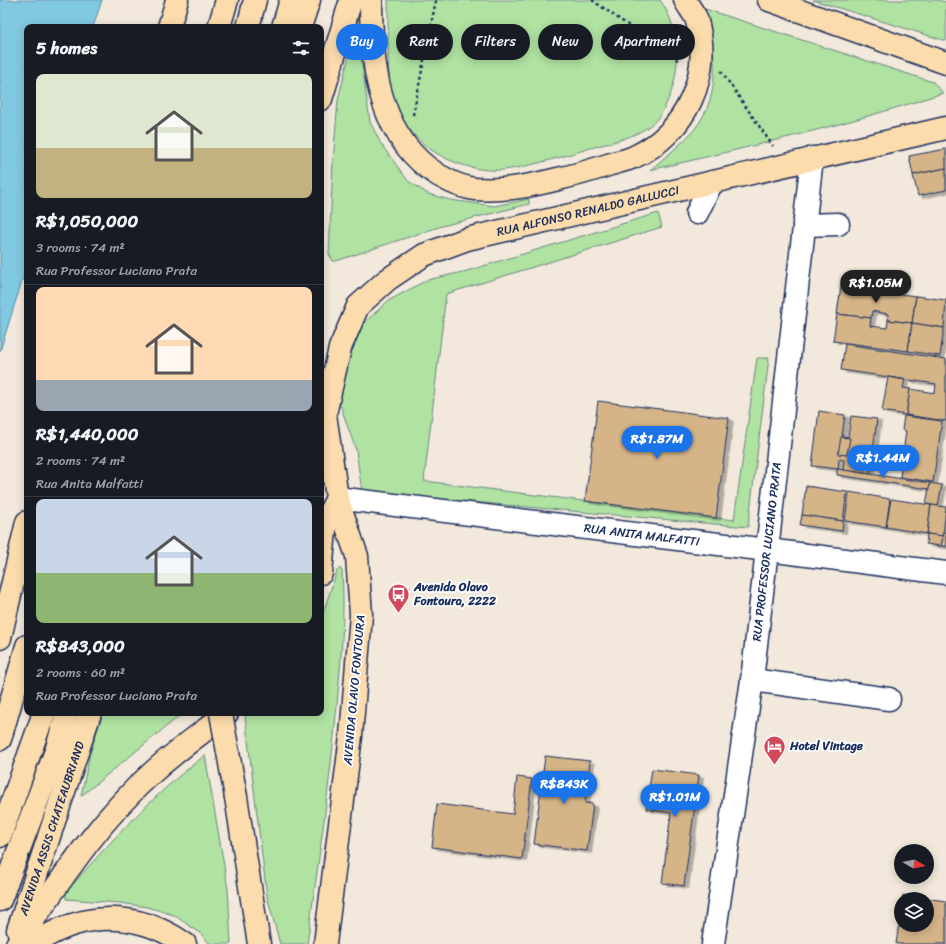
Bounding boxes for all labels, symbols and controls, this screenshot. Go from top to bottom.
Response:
chip: Buy [336,24,388,60]
chip: Rent [396,24,453,60]
chip: Filters [461,24,530,60]
chip: New [538,24,593,60]
chip: Apartment [601,24,695,60]
text: 5 homes [36,33,97,63]
icon: filters [290,37,312,59]
icon: home [138,100,210,172]
street label: RUA ALFONSO RENALDO GALLUCCI [494,179,682,243]
text: R$1,050,000 [36,206,138,236]
text: 3 rooms · 74 m² [36,236,125,259]
text: Rua Professor Luciano Prata [36,259,197,282]
pin: R$1.05M [839,270,913,304]
text: R$1.05M [849,271,903,294]
icon: home [138,313,210,385]
text: R$1,440,000 [36,419,138,449]
pin: R$1.87M [620,426,694,460]
text: R$1.87M [631,427,683,450]
pin: R$1.44M [846,445,920,479]
text: R$1.44M [856,446,910,469]
text: 2 rooms · 74 m² [36,449,125,472]
street label: RUA PROFESSOR LUCIANO PRATA [746,461,788,643]
text: Rua Anita Malfatti [36,472,143,495]
street label: RUA ANITA MALFATTI [583,517,701,553]
icon: home [138,525,210,597]
place label: Avenida Olavo Fontoura, 2222 [413,576,496,612]
bus stop icon: Avenida Olavo Fontoura, 2222 [386,581,412,614]
street label: AVENIDA OLAVO FONTOURA [336,614,372,767]
text: R$843,000 [36,631,125,661]
text: 2 rooms · 60 m² [36,661,125,684]
text: Rua Professor Luciano Prata [36,684,197,707]
hotel icon: Hotel Vintage [761,733,787,766]
place label: Hotel Vintage [789,735,864,757]
street label: AVENIDA ASSIS CHATEAUBRIAND [12,738,91,919]
pin: R$843K [531,771,597,805]
text: R$843K [540,772,588,795]
pin: R$1.01M [638,784,712,818]
text: R$1.01M [649,785,701,808]
north arrow [894,844,934,884]
map controls [894,844,934,932]
button: layers [894,892,934,932]

